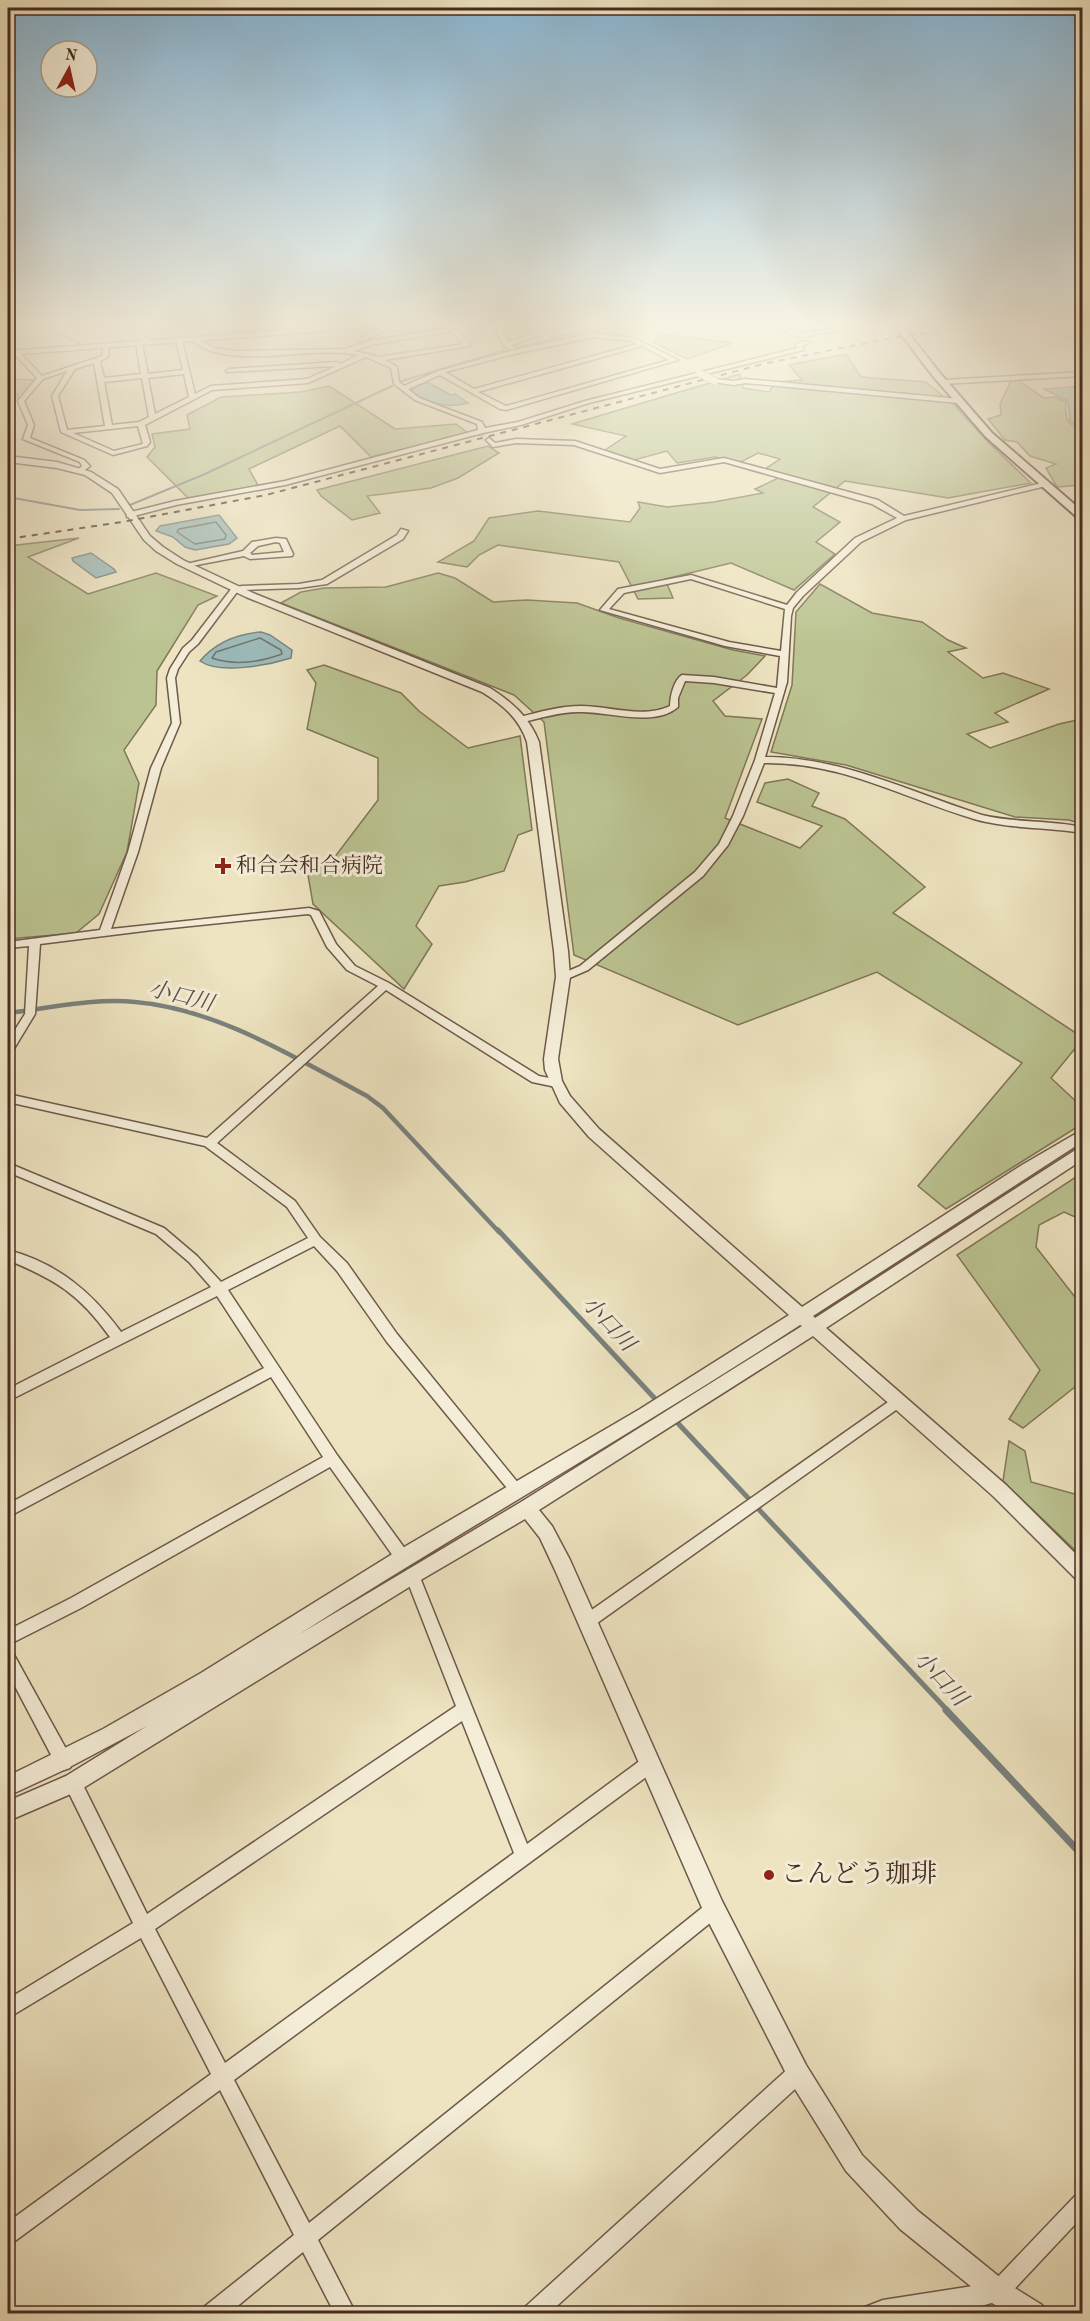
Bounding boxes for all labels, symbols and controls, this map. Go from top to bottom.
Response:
north arrow [39,39,99,99]
text: N [64,47,79,65]
place label: 和合会和合病院 [236,854,383,877]
marker: 和合会和合病院 [214,857,232,875]
water label: 小口川 [146,976,218,1016]
water label: 小口川 [577,1291,641,1357]
water label: 小口川 [909,1646,973,1712]
place label: こんどう珈琲 [781,1860,937,1888]
marker: こんどう珈琲 [762,1868,776,1882]

